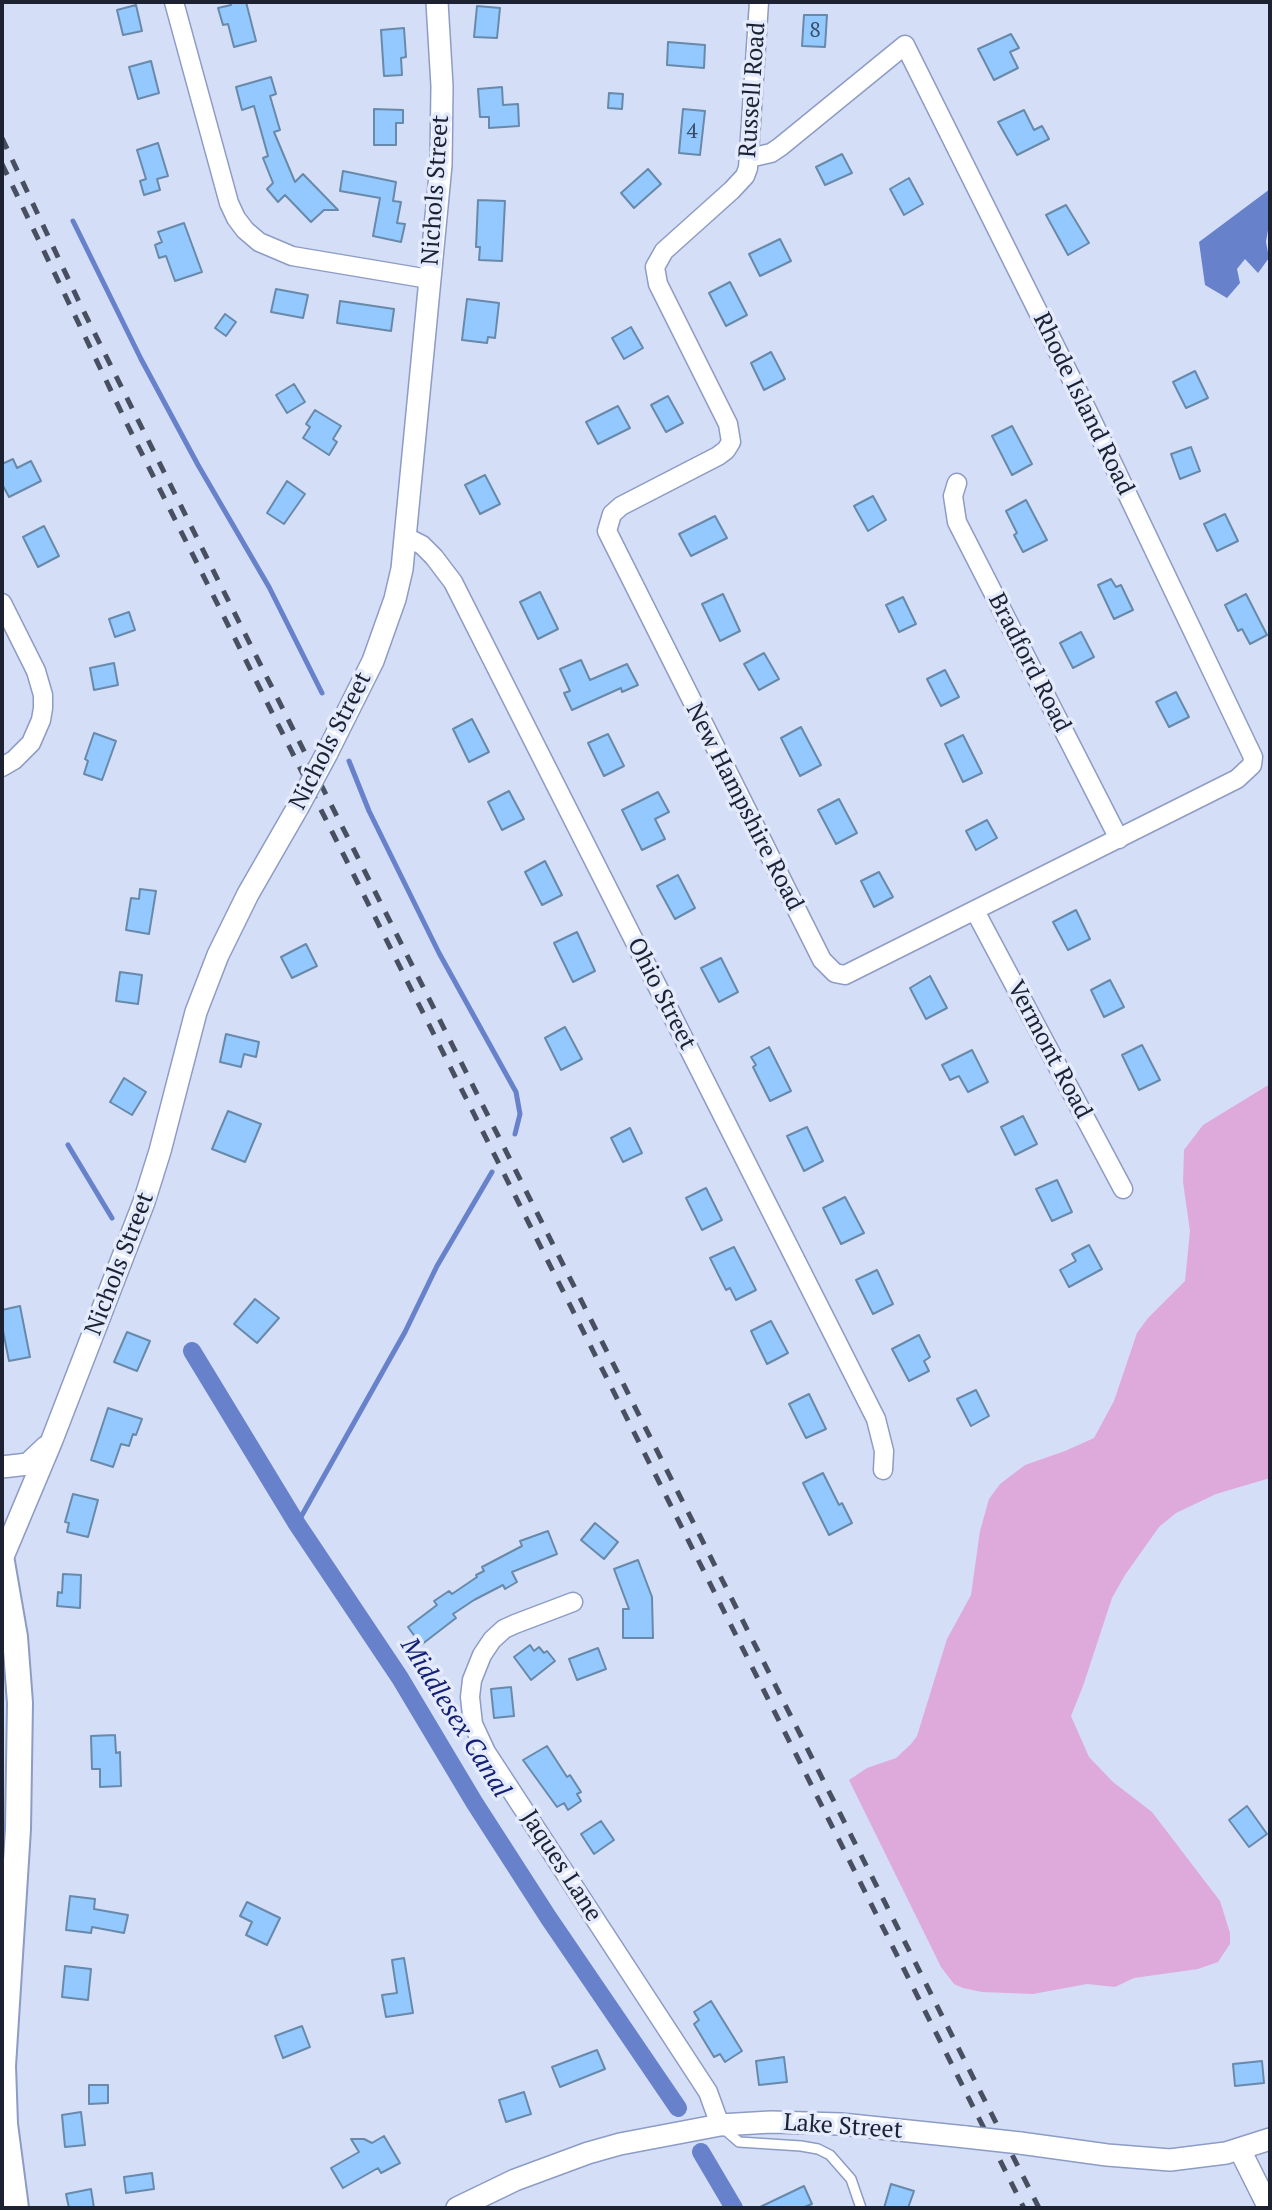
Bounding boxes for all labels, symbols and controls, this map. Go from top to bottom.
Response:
house number: 8 [809,18,821,44]
street label: Russell Road [734,21,772,159]
street label: Nichols Street [416,114,456,266]
house number: 4 [686,119,698,145]
street label: Rhode Island Road [1026,308,1140,500]
street label: Bradford Road [982,589,1076,737]
street label: Nichols Street [284,667,378,815]
street label: New Hampshire Road [679,698,809,916]
street label: Ohio Street [620,933,702,1055]
street label: Vermont Road [1001,976,1097,1124]
street label: Nichols Street [80,1188,160,1340]
water label: Middlesex Canal [393,1632,517,1804]
street label: Jaques Lane [514,1805,608,1927]
street label: Lake Street [782,2108,904,2146]

